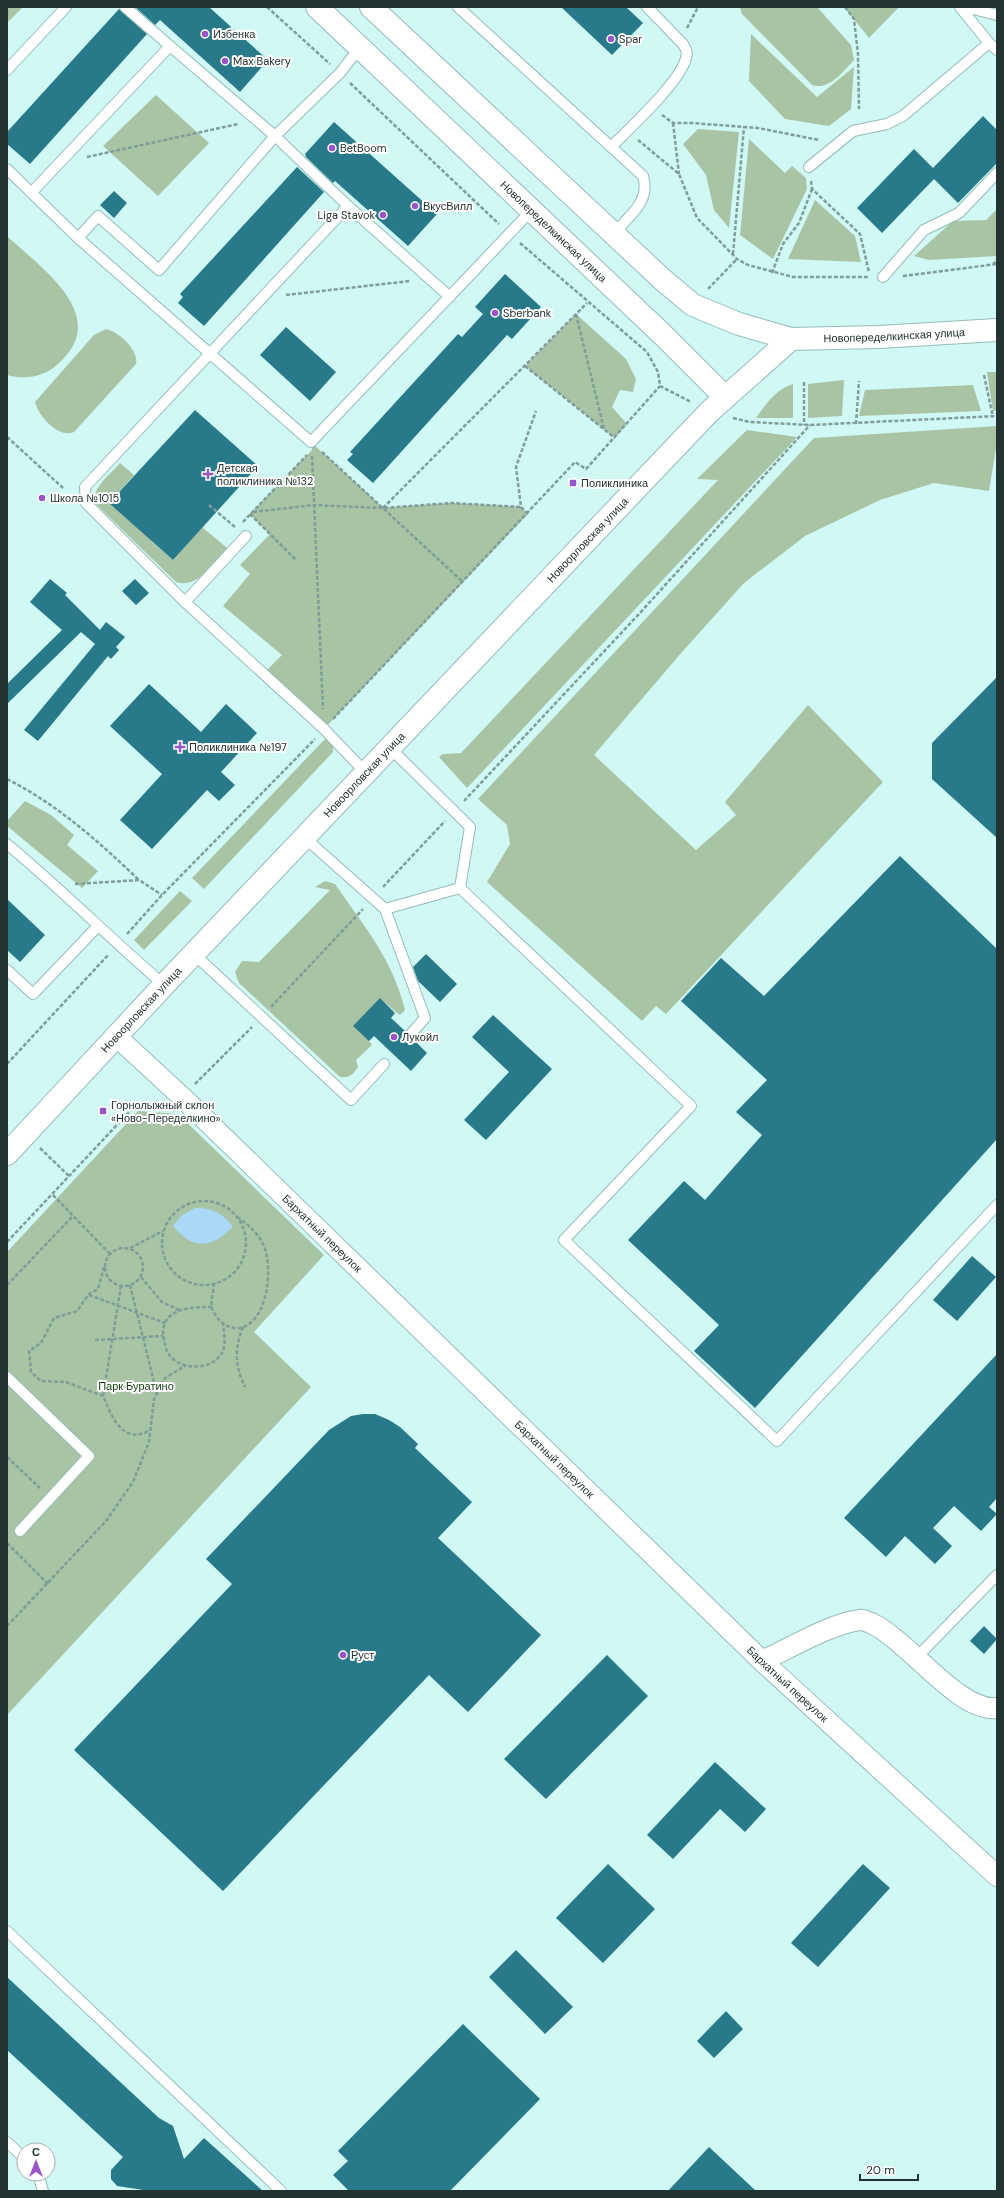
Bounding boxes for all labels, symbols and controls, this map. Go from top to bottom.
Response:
place label: Избенка [213,27,256,41]
marker: Избенка [200,29,210,39]
place label: Spar [619,32,642,46]
marker: Spar [606,34,616,44]
place label: Max Bakery [233,54,291,68]
marker: Max Bakery [220,56,230,66]
place label: BetBoom [340,141,387,155]
marker: BetBoom [327,143,337,153]
street label: Новопеределкинская улица [497,177,610,286]
place label: ВкусВилл [423,199,472,213]
marker: ВкусВилл [410,201,420,211]
place label: Liga Stavok [317,208,375,222]
marker: Liga Stavok [378,210,388,220]
place label: Sberbank [503,306,552,320]
marker: Sberbank [490,308,500,318]
street label: Новопеределкинская улица [823,325,966,345]
place label: Детская поликлиника №132 [217,461,313,488]
marker: Детская поликлиника №132 [202,468,214,480]
place label: Поликлиника [581,476,649,490]
marker: Поликлиника [568,478,578,488]
place label: Школа №1015 [50,491,120,505]
marker: Школа №1015 [37,493,47,503]
street label: Новоорловская улица [544,494,632,585]
street label: Новоорловская улица [320,729,408,820]
place label: Поликлиника №197 [189,740,287,754]
marker: Поликлиника №197 [174,741,186,753]
street label: Новоорловская улица [98,963,185,1055]
place label: Лукойл [402,1030,438,1044]
marker: Лукойл [389,1032,399,1042]
place label: Горнолыжный склон «Ново-Переделкино» [111,1098,221,1125]
marker: Горнолыжный склон «Ново-Переделкино» [98,1106,108,1116]
street label: Бархатный переулок [279,1191,365,1275]
park label: Парк Буратино [98,1379,174,1393]
street label: Бархатный переулок [512,1417,597,1501]
street label: Бархатный переулок [744,1643,831,1725]
place label: Руст [351,1648,374,1662]
marker: Руст [338,1650,348,1660]
north arrow [16,2142,56,2182]
text: С [32,2145,40,2159]
scale bar [860,2156,918,2182]
text: 20 m [866,2162,895,2178]

